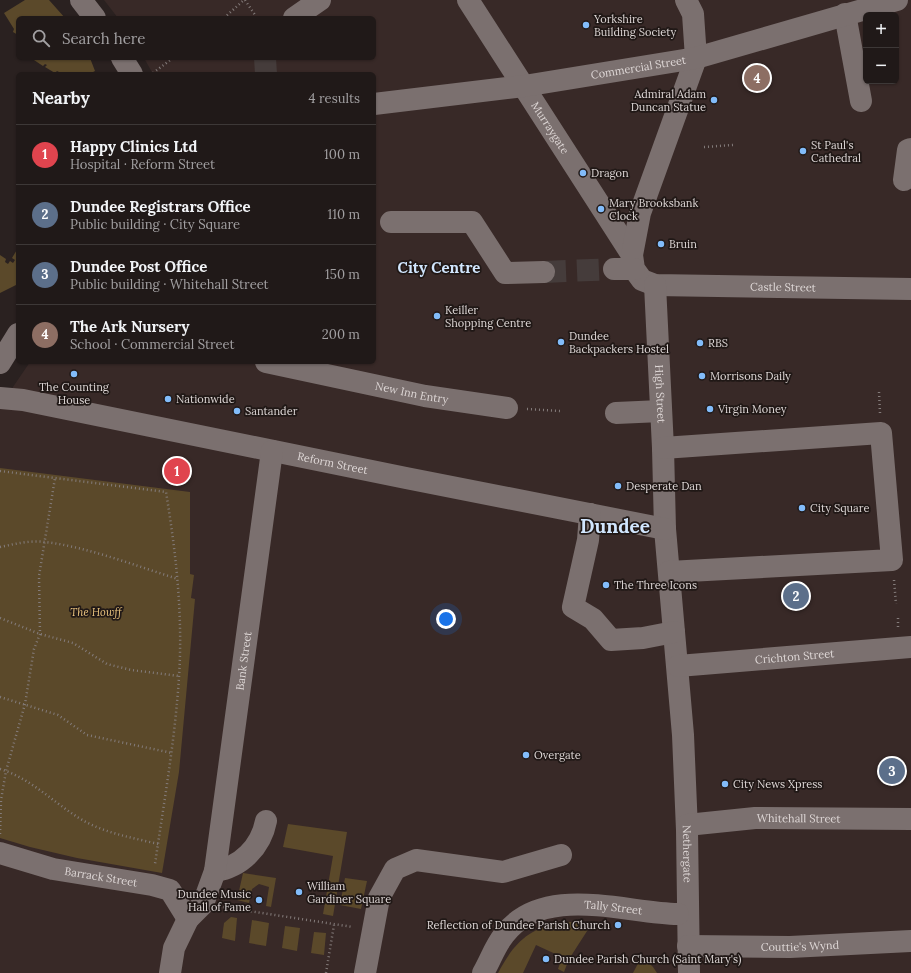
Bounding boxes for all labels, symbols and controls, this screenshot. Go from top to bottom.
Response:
place label: Yorkshire Building Society [593,12,677,39]
map controls [863,12,899,84]
button: + [863,12,899,48]
search box [16,16,376,60]
marker: Yorkshire Building Society [581,20,591,30]
icon: search [30,27,52,49]
text: Search here [62,29,145,48]
button: − [863,48,899,84]
street label: Commercial Street [590,53,688,82]
pin: 4 [744,63,770,93]
text: Nearby [32,87,90,109]
place label: Admiral Adam Duncan Statue [631,87,706,114]
text: 4 results [309,90,360,107]
marker: Admiral Adam Duncan Statue [709,95,719,105]
street label: Murraygate [528,99,572,157]
text: Happy Clinics Ltd [70,137,197,156]
place label: St Paul's Cathedral [811,138,861,165]
text: 1 [42,146,48,163]
text: 100 m [324,146,360,163]
marker: St Paul's Cathedral [798,146,808,156]
text: Hospital · Reform Street [70,156,215,173]
place label: Dragon [591,166,629,180]
marker: Dragon [578,168,588,178]
place label: Mary Brooksbank Clock [609,196,698,223]
text: Dundee Registrars Office [70,197,251,216]
marker: Mary Brooksbank Clock [596,204,606,214]
text: 2 [42,206,48,223]
text: 110 m [327,206,360,223]
text: Public building · City Square [70,216,240,233]
place label: Bruin [669,237,697,251]
marker: Bruin [656,239,666,249]
text: Dundee Post Office [70,257,207,276]
district label: City Centre [398,258,480,277]
text: 3 [41,266,49,283]
text: 150 m [325,266,360,283]
text: Public building · Whitehall Street [70,276,269,293]
street label: Castle Street [750,279,817,295]
place label: Keiller Shopping Centre [445,303,531,330]
marker: Keiller Shopping Centre [432,311,442,321]
text: The Ark Nursery [70,317,190,336]
text: 4 [41,326,49,343]
text: 200 m [322,326,360,343]
place label: Dundee Backpackers Hostel [569,329,669,356]
text: School · Commercial Street [70,336,235,353]
place label: RBS [708,336,728,350]
marker: Dundee Backpackers Hostel [556,337,566,347]
marker: RBS [695,338,705,348]
street label: High Street [652,364,669,424]
marker: The Counting House [69,369,79,379]
place label: Morrisons Daily [710,369,791,383]
marker: Morrisons Daily [697,371,707,381]
street label: New Inn Entry [374,379,449,406]
place label: The Counting House [39,380,110,407]
place label: Nationwide [176,392,235,406]
marker: Nationwide [163,394,173,404]
place label: Virgin Money [717,402,787,416]
place label: Santander [245,404,298,418]
marker: Virgin Money [705,404,715,414]
marker: Santander [232,406,242,416]
street label: Reform Street [296,449,370,477]
pin: 1 [164,456,190,486]
place label: Desperate Dan [626,479,702,493]
marker: Desperate Dan [613,481,623,491]
place label: City Square [810,501,869,515]
marker: City Square [797,503,807,513]
district label: Dundee [580,514,650,538]
place label: The Three Icons [614,578,697,592]
marker: The Three Icons [601,580,611,590]
pin: 2 [783,581,809,611]
park label: The Howff [70,605,123,619]
your location [436,609,456,629]
street label: Bank Street [233,630,255,691]
street label: Crichton Street [754,646,836,667]
place label: Overgate [534,748,581,762]
marker: Overgate [521,750,531,760]
pin: 3 [879,756,905,786]
place label: City News Xpress [733,777,822,791]
marker: City News Xpress [720,779,730,789]
street label: Whitehall Street [757,811,841,826]
street label: Nethergate [680,825,695,883]
street label: Barrack Street [64,864,139,890]
place label: William Gardiner Square [307,879,391,906]
place label: Dundee Music Hall of Fame [178,887,251,914]
marker: William Gardiner Square [294,887,304,897]
marker: Dundee Music Hall of Fame [254,895,264,905]
street label: Tally Street [584,898,644,918]
place label: Reflection of Dundee Parish Church [427,918,610,932]
marker: Reflection of Dundee Parish Church [613,920,623,930]
street label: Couttie's Wynd [761,938,840,954]
place label: Dundee Parish Church (Saint Mary's) [554,952,741,967]
marker: Dundee Parish Church (Saint Mary's) [541,954,551,964]

